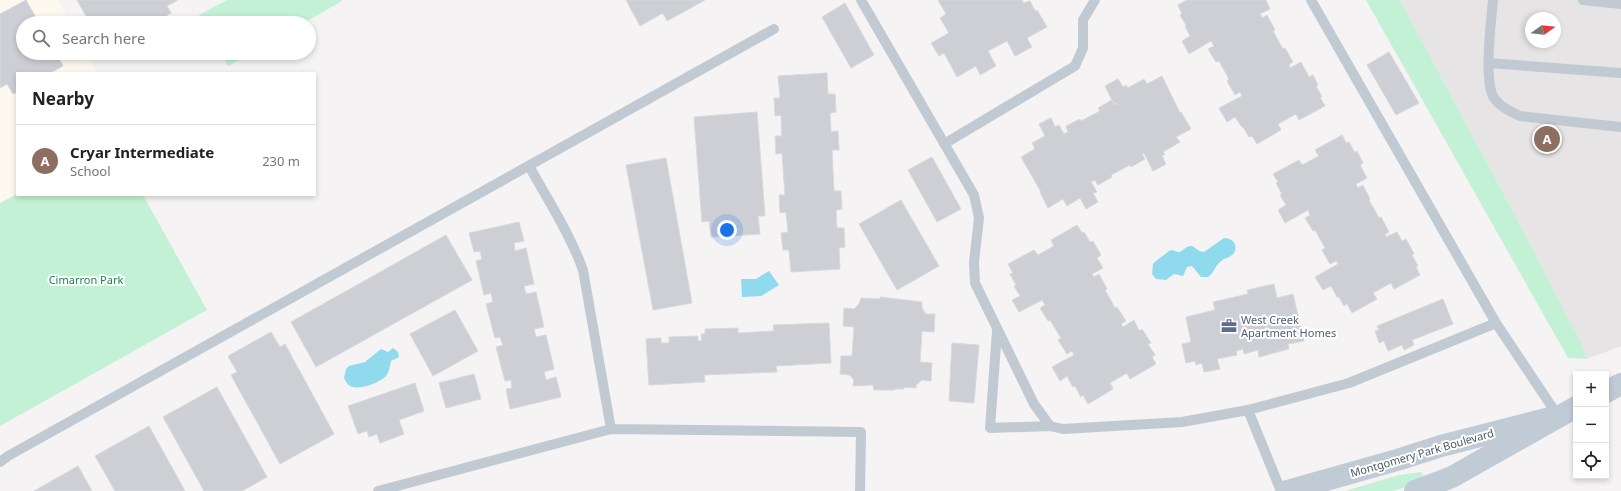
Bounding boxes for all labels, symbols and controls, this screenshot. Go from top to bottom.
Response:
north arrow [1525,12,1561,48]
search box [16,16,316,60]
icon: search [30,27,52,49]
text: Search here [62,28,145,48]
text: Nearby [32,87,94,110]
pin: A [1534,124,1560,154]
text: Cryar Intermediate [70,142,214,162]
text: A [41,152,50,170]
text: 230 m [262,152,300,170]
text: School [70,162,111,180]
your location [717,220,737,240]
park label: Cimarron Park [49,272,123,287]
place label: West Creek Apartment Homes [1241,312,1336,340]
office icon: West Creek Apartment Homes [1220,317,1238,335]
map controls [1573,371,1609,479]
button: + [1573,371,1609,407]
button: − [1573,407,1609,443]
street label: Montgomery Park Boulevard [1348,425,1495,480]
button: locate [1573,443,1609,479]

